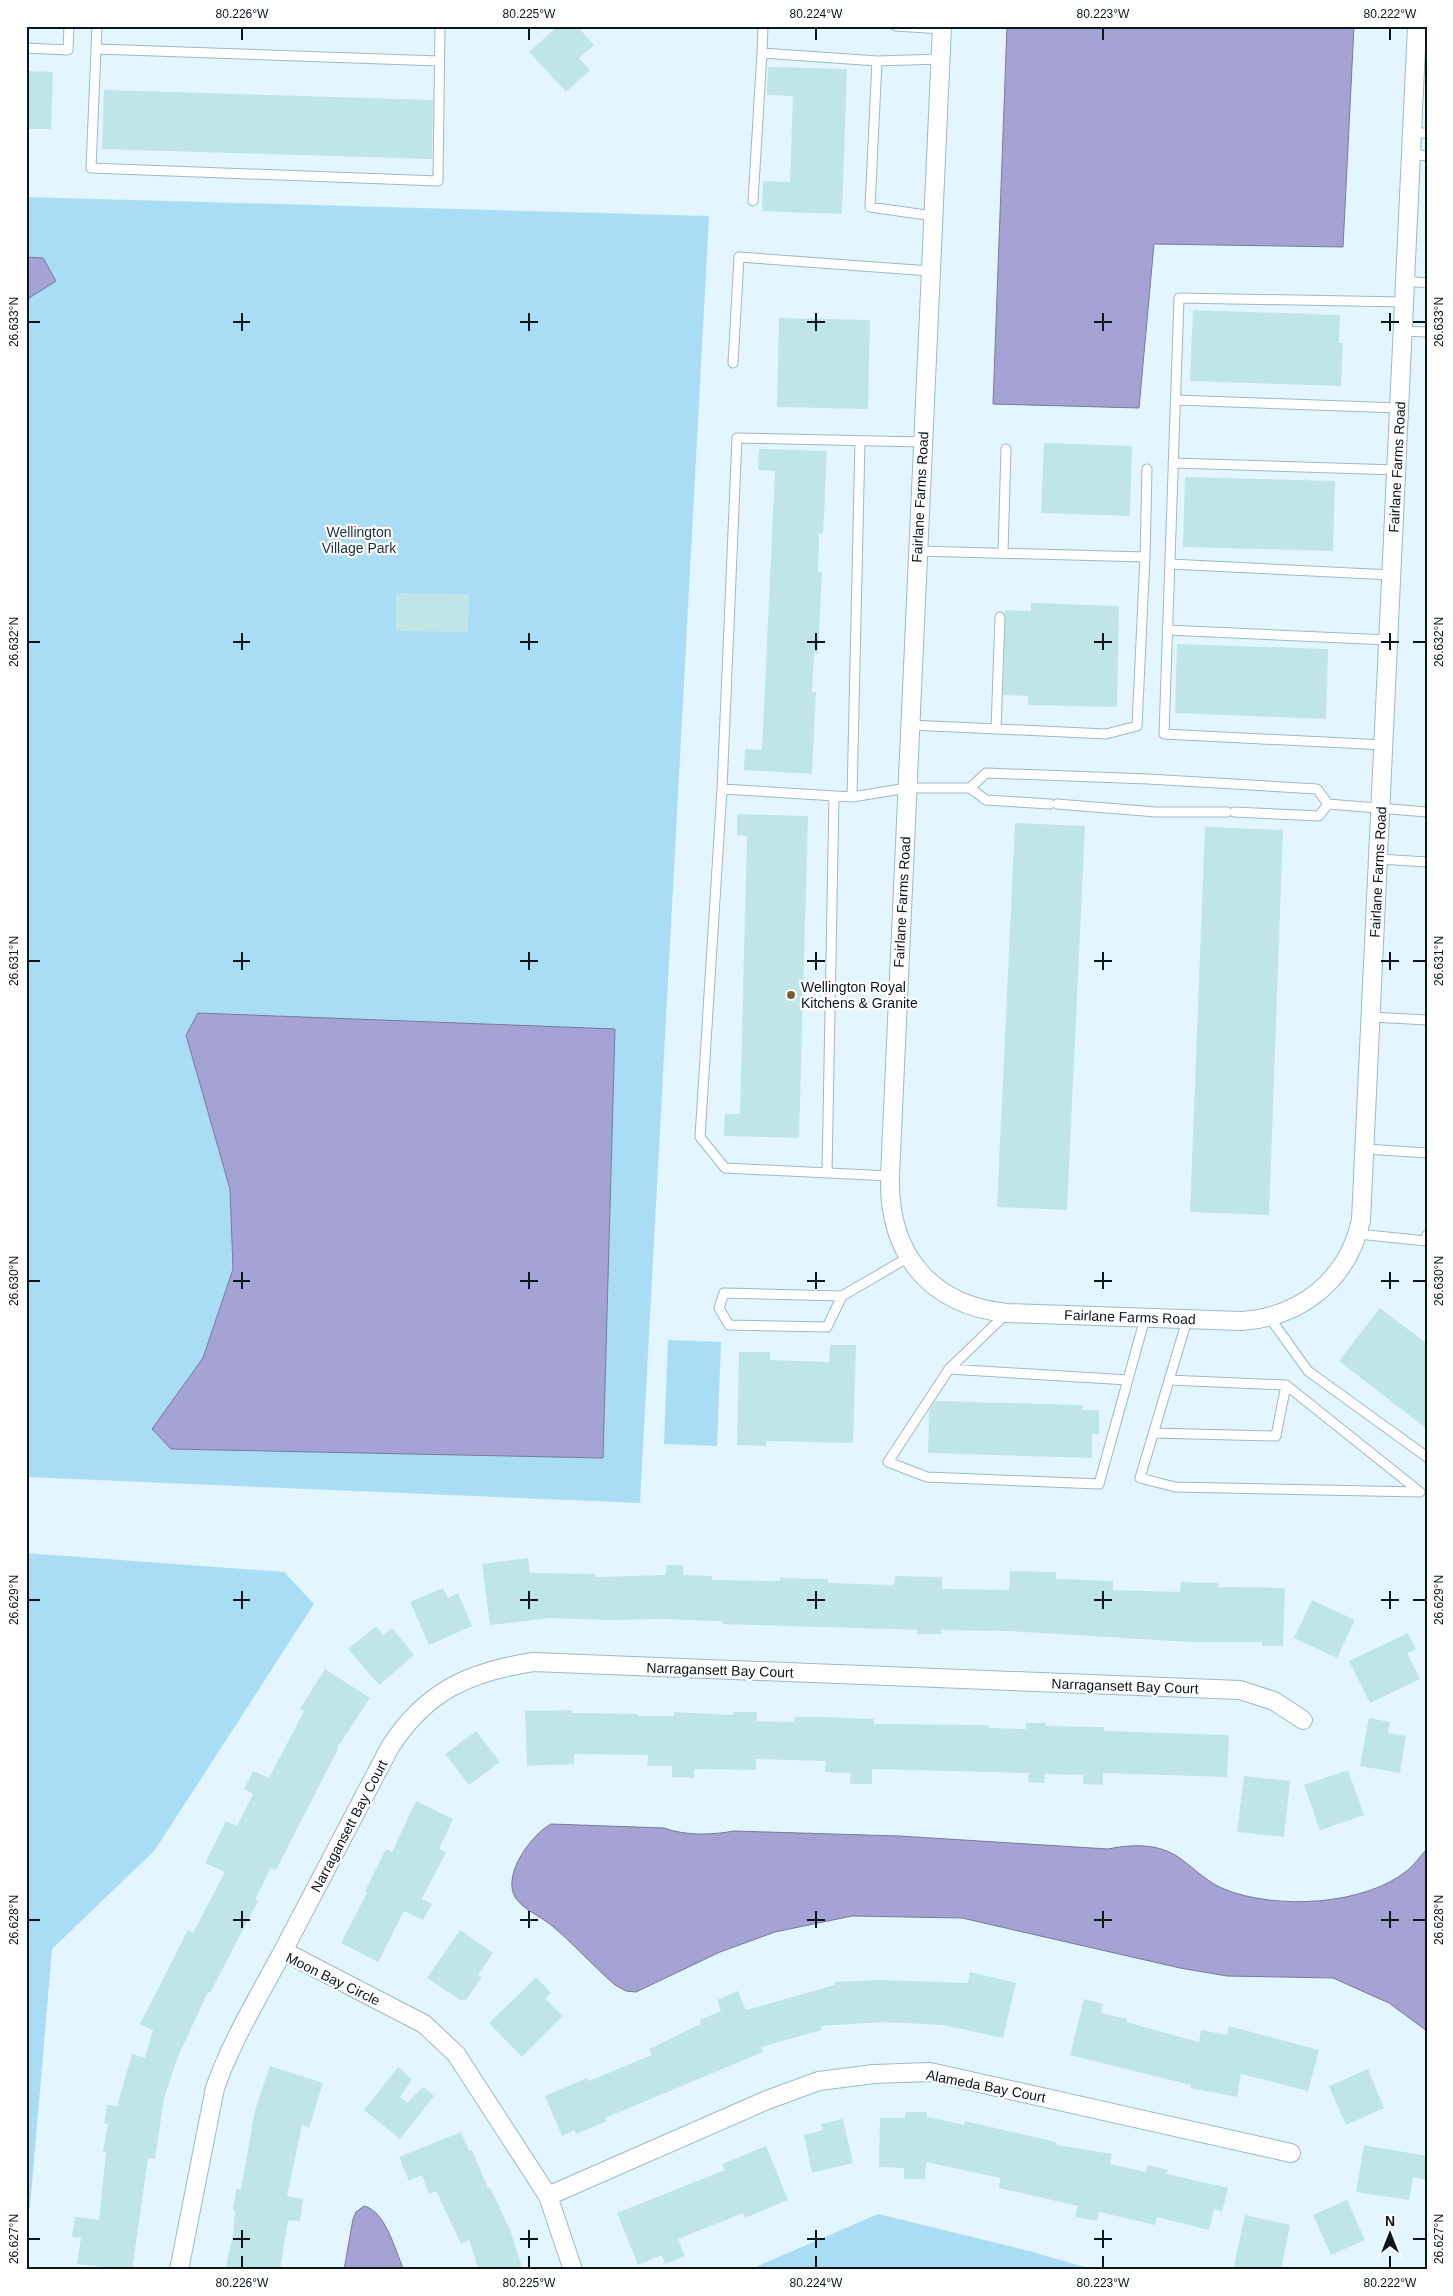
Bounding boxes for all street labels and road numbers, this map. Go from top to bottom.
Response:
street label: Fairlane Farms Road [1386,401,1408,533]
street label: Fairlane Farms Road [909,431,931,563]
street label: Fairlane Farms Road [1367,806,1389,938]
street label: Fairlane Farms Road [891,836,913,968]
street label: Fairlane Farms Road [1064,1307,1196,1327]
street label: Narragansett Bay Court [646,1659,794,1681]
street label: Narragansett Bay Court [1051,1675,1199,1697]
street label: Narragansett Bay Court [307,1757,391,1895]
street label: Moon Bay Circle [283,1949,383,2009]
street label: Alameda Bay Court [925,2067,1047,2105]

